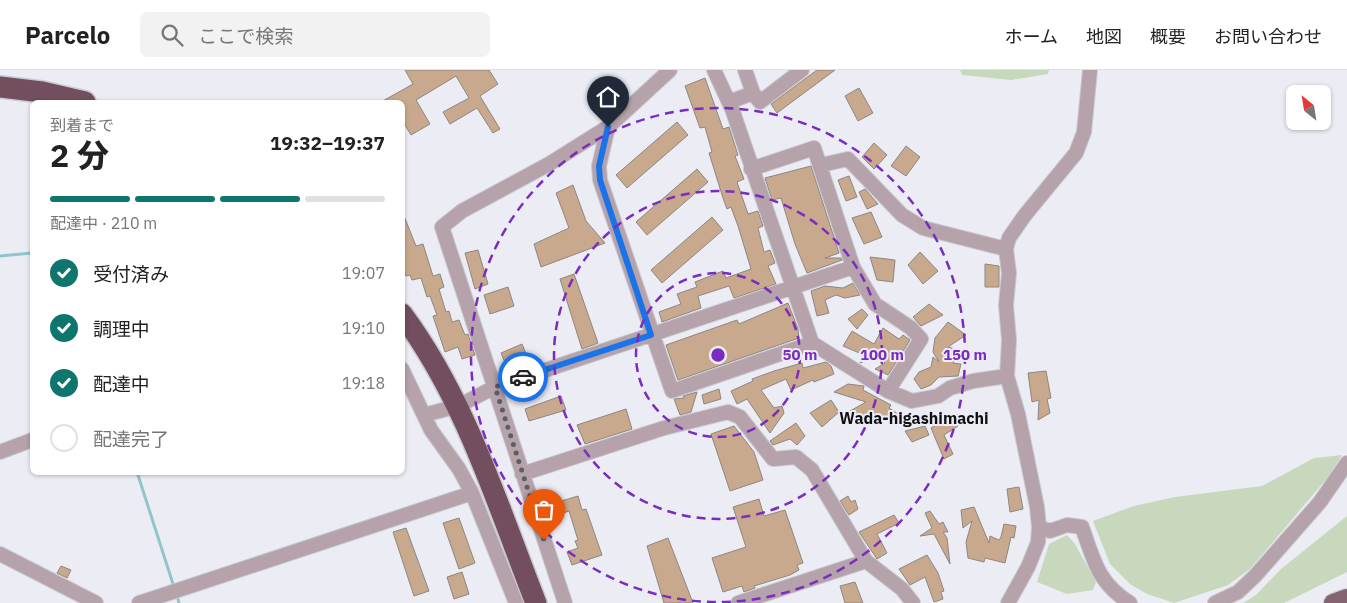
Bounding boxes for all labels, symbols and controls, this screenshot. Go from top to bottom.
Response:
search box [140,12,490,57]
text: Parcelo [25,19,110,51]
icon: search [158,21,186,49]
text: ここで検索 [198,24,293,48]
text: ホーム [1005,25,1058,48]
text: 地図 [1086,25,1122,48]
text: 概要 [1150,25,1186,48]
text: お問い合わせ [1214,25,1322,48]
pin [587,76,629,127]
icon: home [594,83,622,111]
north arrow [1286,85,1331,130]
map controls [1286,85,1331,130]
text: 到着まで [50,115,114,135]
text: 19:32–19:37 [270,131,385,155]
text: 2 分 [50,134,109,176]
text: 配達中 · 210 m [50,213,157,233]
icon: check [50,259,78,287]
text: 受付済み [93,262,169,286]
text: 19:07 [342,263,385,283]
icon: check [50,314,78,342]
text: 調理中 [93,317,150,341]
text: 19:10 [342,318,385,338]
text: 50 m [783,345,817,364]
text: 100 m [860,345,904,364]
text: 150 m [943,345,987,364]
centre of rings [709,346,727,364]
courier [498,352,548,402]
icon: car [509,363,537,391]
icon: check [50,369,78,397]
text: 配達中 [93,372,150,396]
text: 19:18 [342,373,385,393]
district label: Wada-higashimachi [839,408,989,428]
text: 配達完了 [93,427,169,451]
pin [523,489,565,540]
icon: bag [530,496,558,524]

